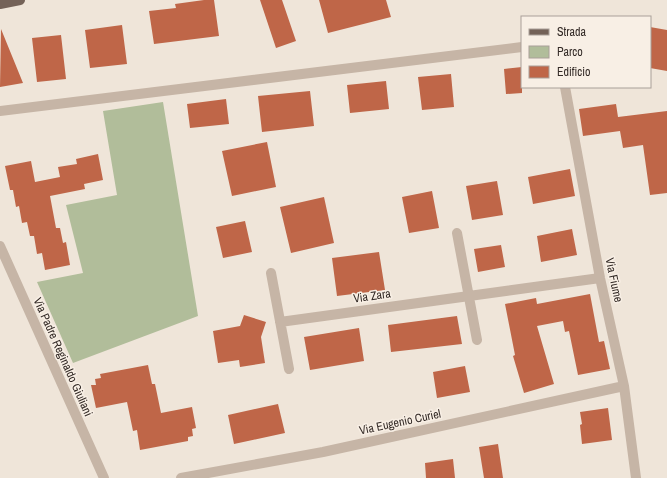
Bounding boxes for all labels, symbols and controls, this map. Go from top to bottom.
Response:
legend [521,16,651,88]
text: Strada [557,24,587,40]
text: Parco [557,44,583,60]
text: Edificio [557,64,590,80]
street label: Via Fiume [601,256,627,304]
street label: Via Zara [352,285,392,307]
street label: Via Padre Reginaldo Giuliani [30,295,96,419]
street label: Via Eugenio Curiel [358,406,442,438]

